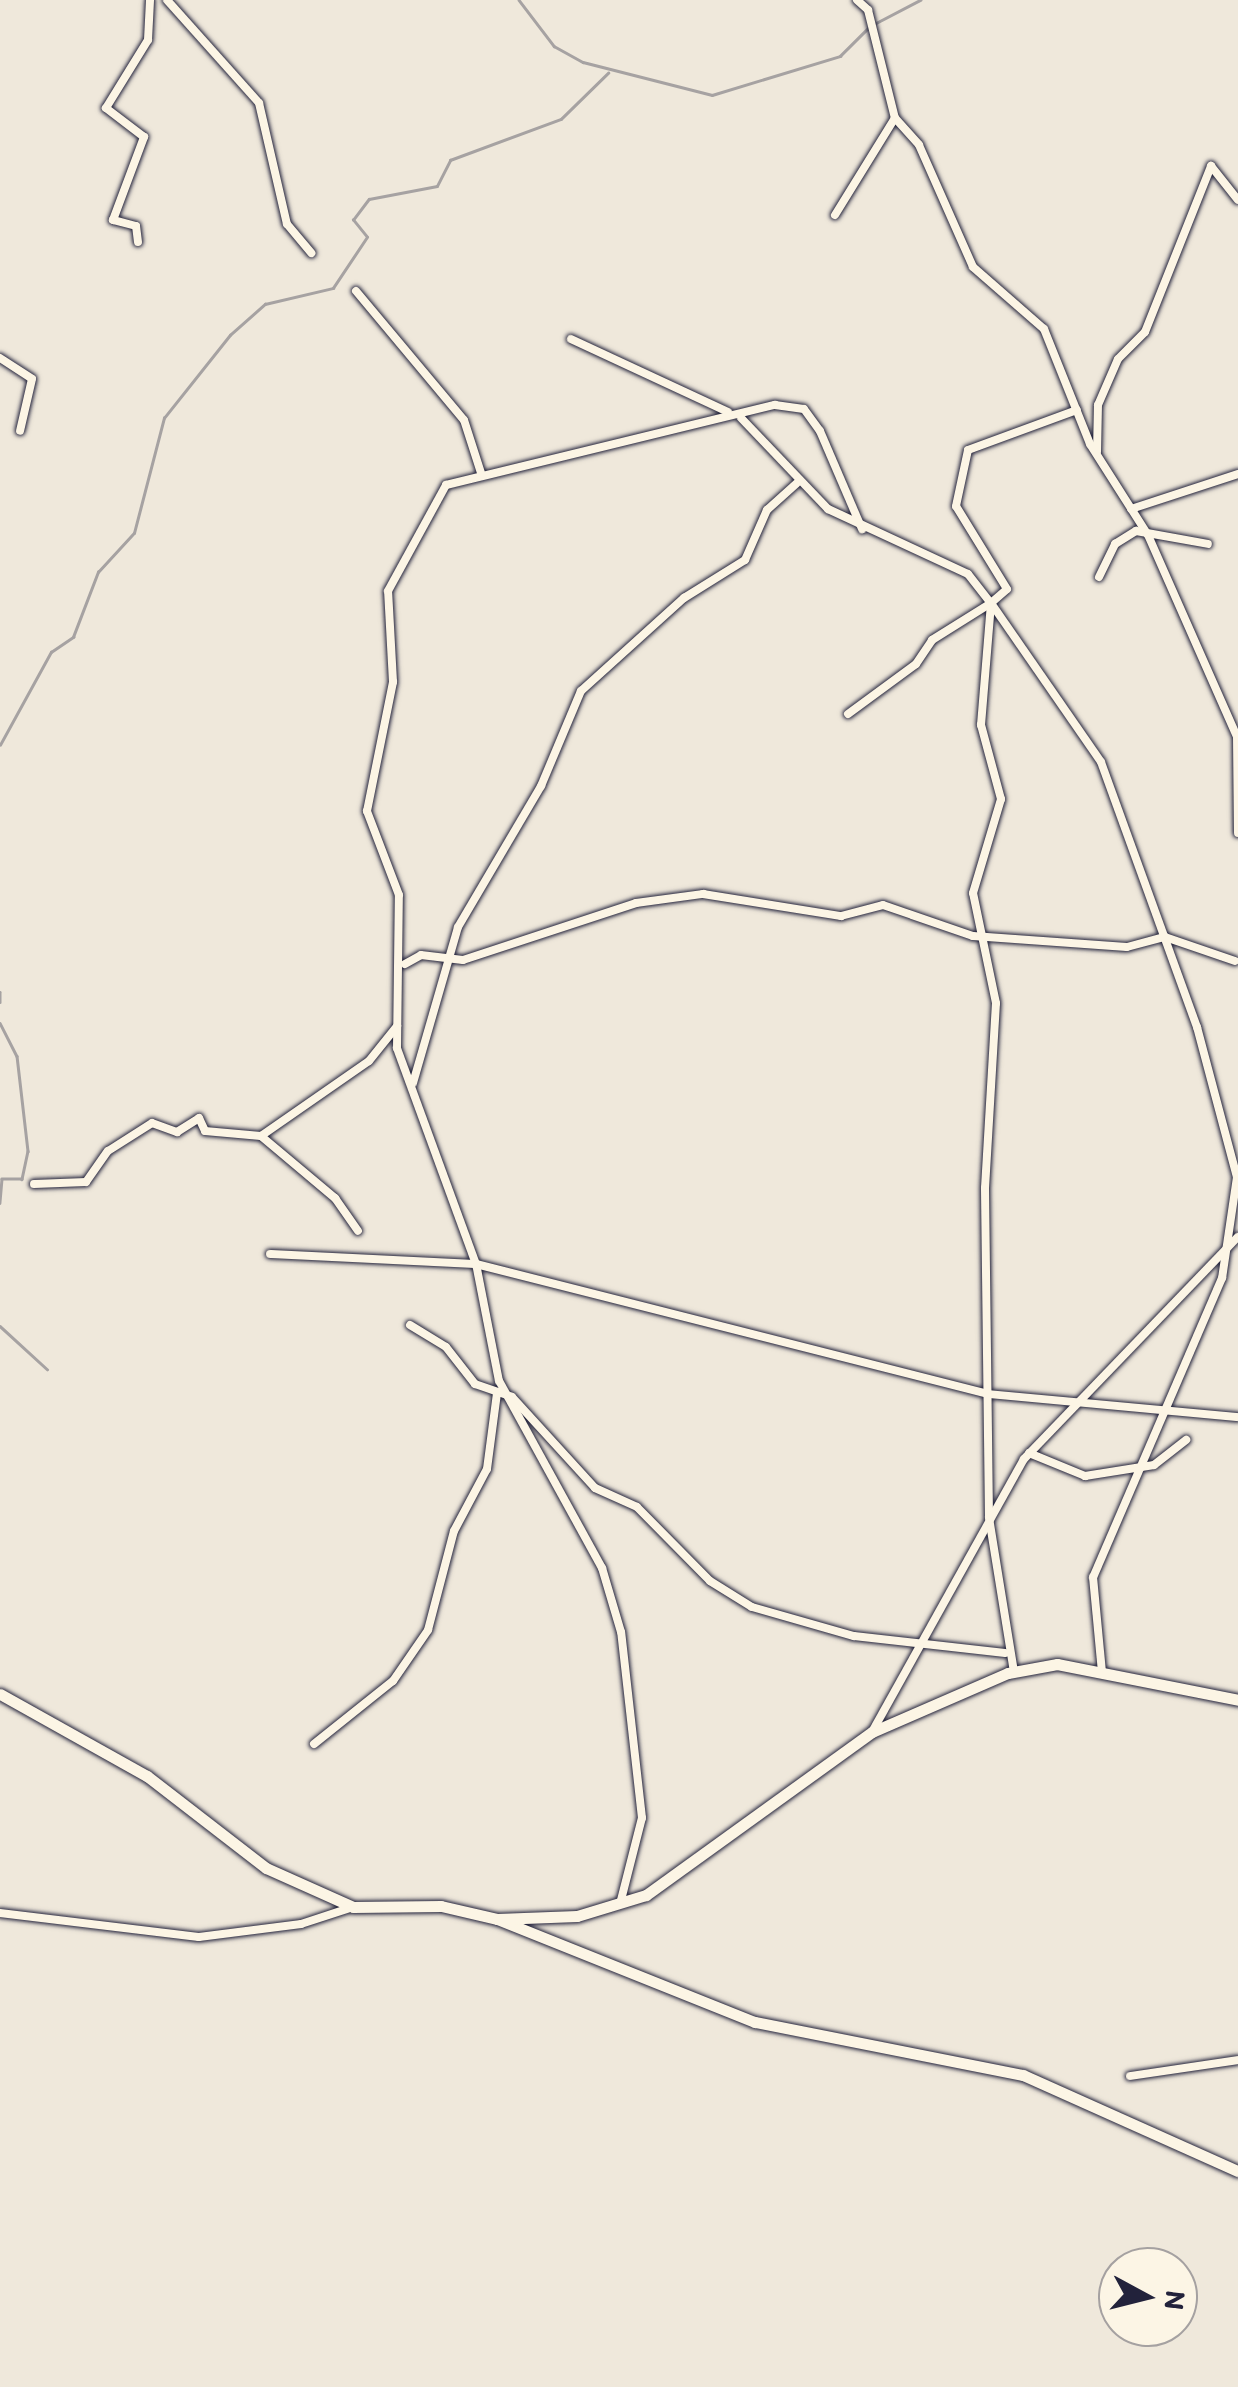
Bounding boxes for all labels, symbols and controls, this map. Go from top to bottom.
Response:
north arrow [1098,2247,1198,2347]
text: N [1158,2289,1194,2312]

